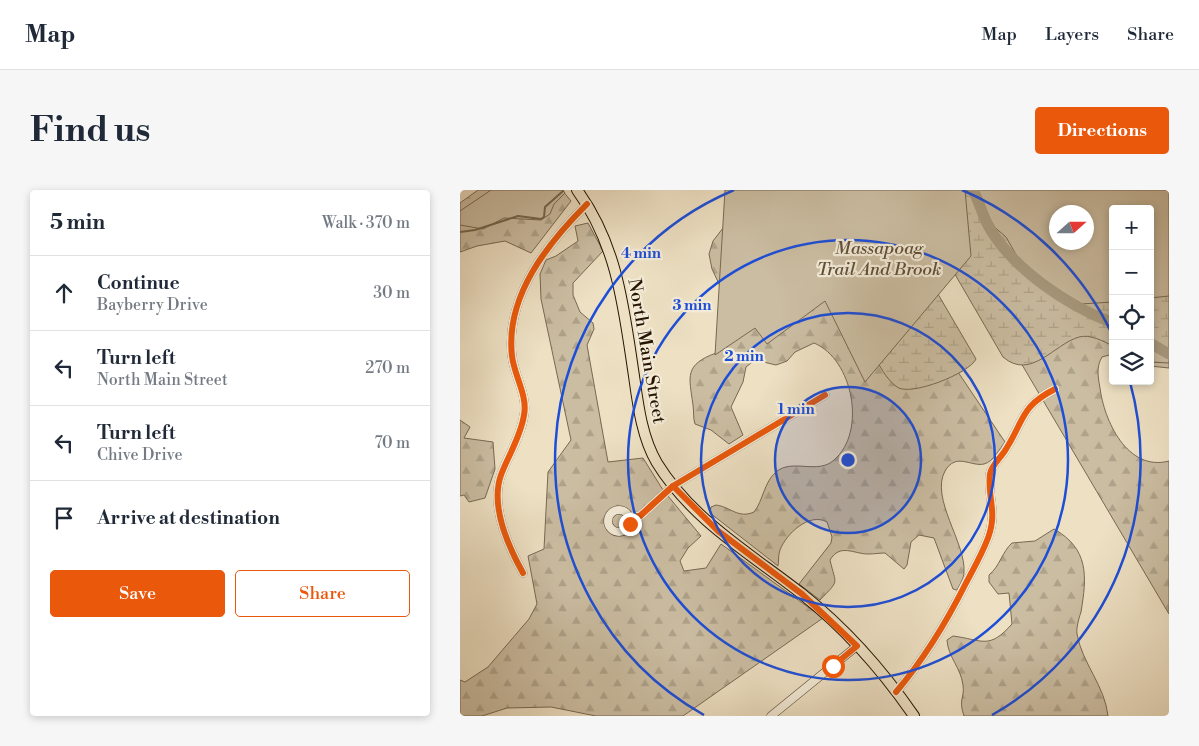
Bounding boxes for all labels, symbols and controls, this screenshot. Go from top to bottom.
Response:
text: Map [25,20,75,50]
text: Map [982,23,1017,46]
text: Layers [1045,23,1099,46]
text: Share [1127,23,1174,46]
button: Directions [1035,107,1169,154]
text: Find us [30,109,150,152]
north arrow [1049,205,1094,250]
map controls [1109,205,1154,385]
button: + [1109,205,1154,250]
text: 5 min [50,210,105,236]
text: Walk · 370 m [322,213,410,233]
park label: Massapoag Trail And Brook [817,237,941,281]
text: 4 min [621,244,662,263]
button: − [1109,250,1154,295]
text: Continue [97,271,180,295]
street label: North Main Street [622,277,671,426]
icon: ahead [50,279,78,307]
text: 30 m [373,283,410,303]
text: Bayberry Drive [97,295,208,315]
button: locate [1109,295,1154,340]
text: 3 min [672,296,712,315]
button: layers [1109,340,1154,385]
text: Turn left [97,346,176,370]
text: 2 min [724,347,764,366]
icon: left [50,354,78,382]
text: 270 m [365,358,410,378]
text: North Main Street [97,370,228,390]
text: 1 min [777,400,815,419]
text: Turn left [97,421,176,445]
icon: left [50,429,78,457]
text: 70 m [374,433,410,453]
text: Chive Drive [97,445,183,465]
centre of rings [839,451,857,469]
icon: arrive [50,504,78,532]
text: Arrive at destination [97,506,280,530]
route end [619,513,642,536]
button: Save [50,570,225,617]
button: Share [235,570,410,617]
route start [822,655,845,678]

